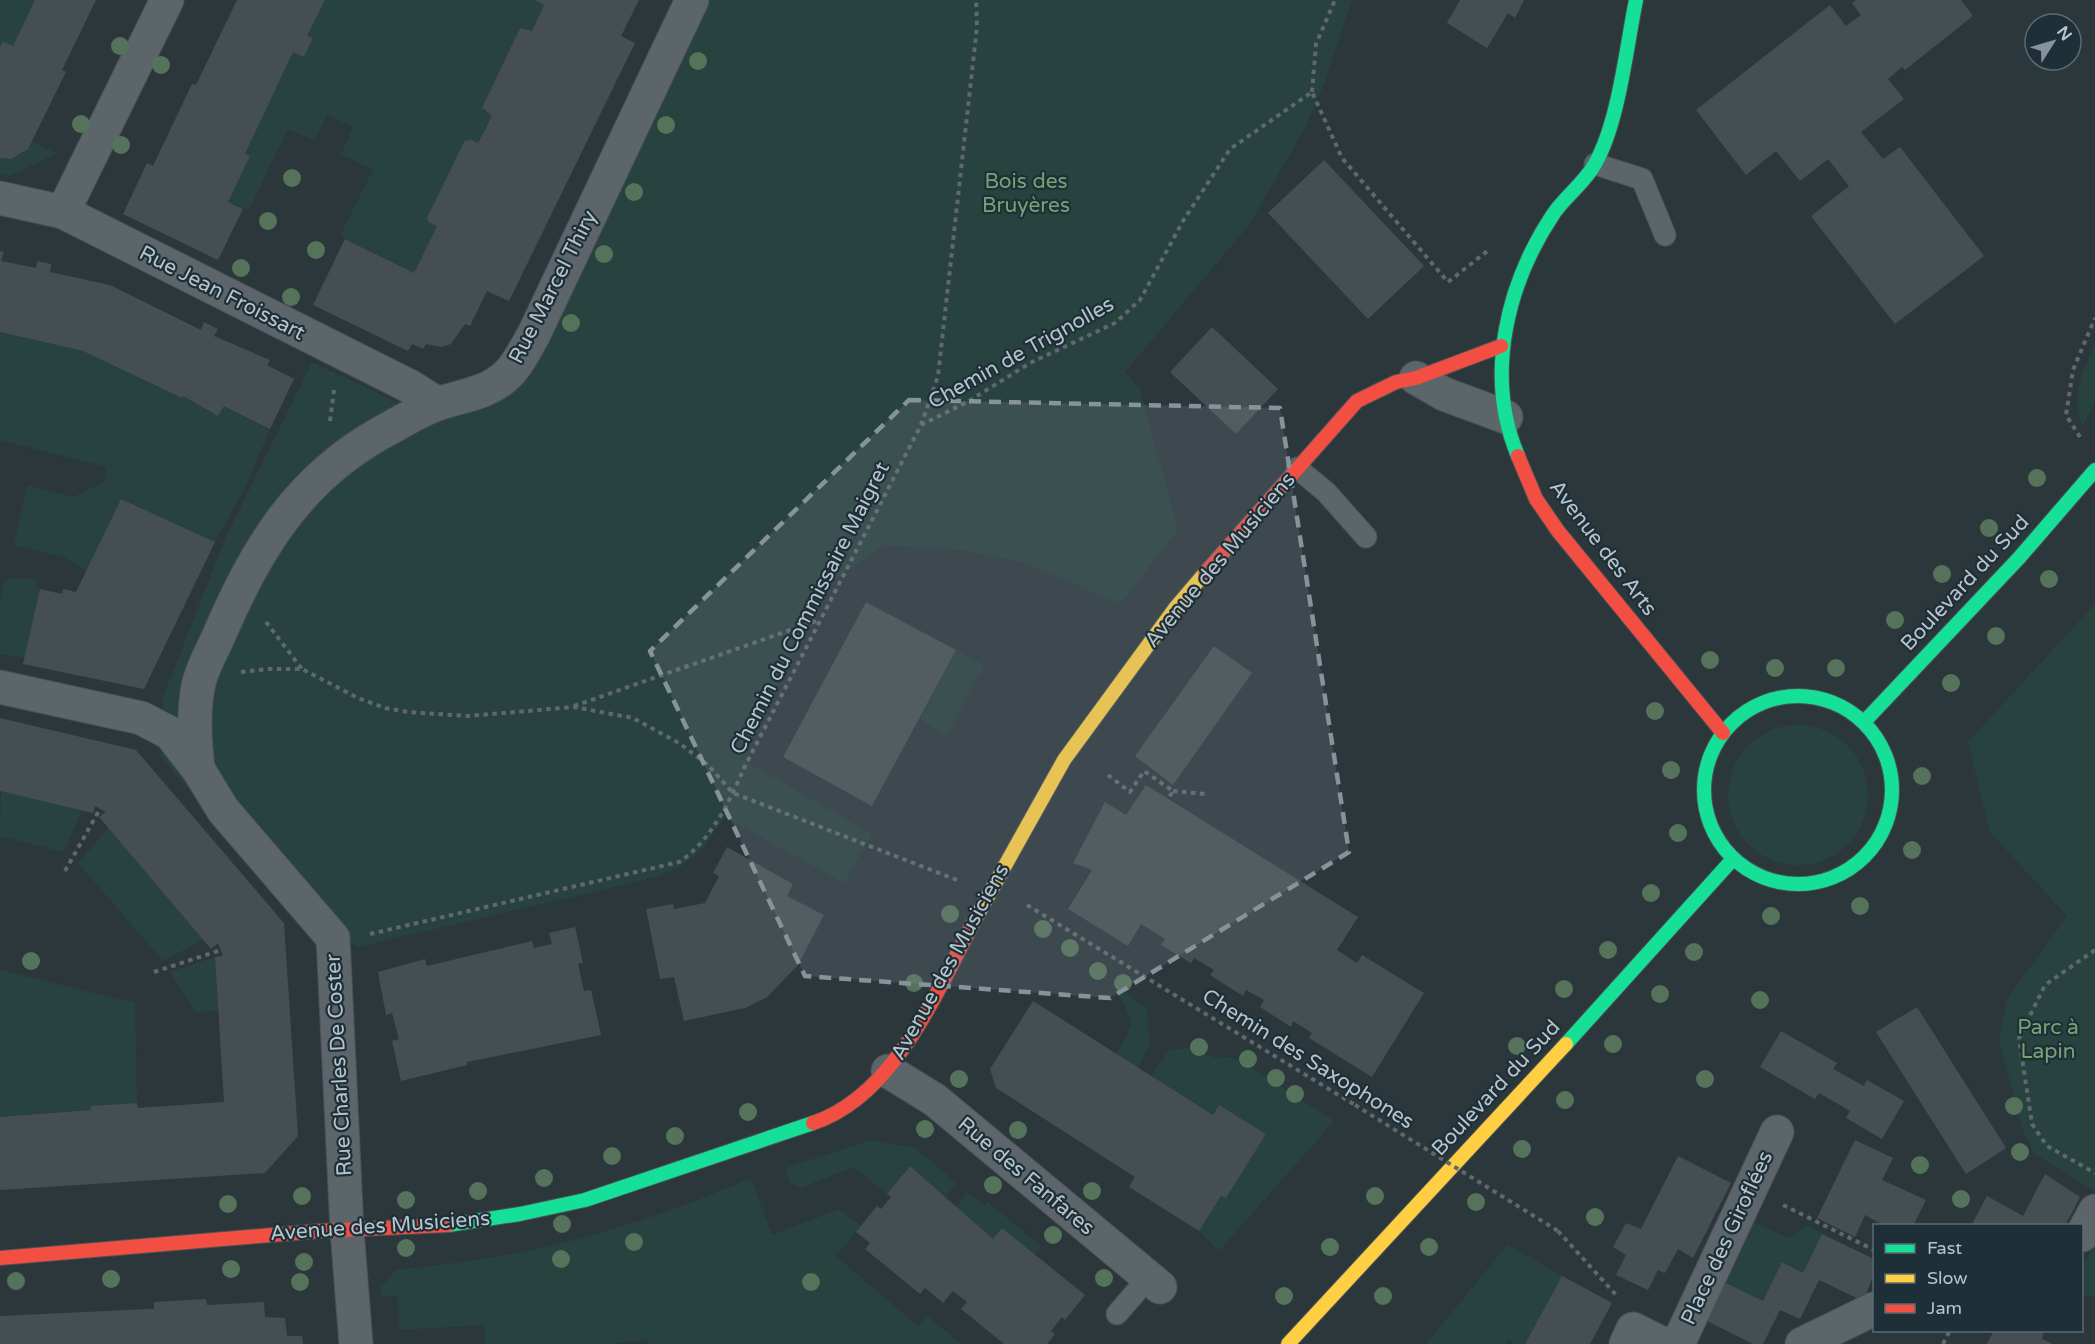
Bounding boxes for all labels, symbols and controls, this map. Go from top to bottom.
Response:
north arrow [2023,12,2083,72]
text: N [2052,22,2076,45]
park label: Bois des Bruyères [982,169,1070,218]
street label: Rue Marcel Thiry [504,206,602,368]
street label: Rue Jean Froissart [135,240,309,346]
street label: Chemin de Trignolles [924,291,1118,415]
street label: Chemin du Commissaire Maigret [725,458,895,758]
street label: Avenue des Musiciens [1140,467,1300,653]
street label: Avenue des Arts [1544,475,1662,621]
street label: Boulevard du Sud [1896,510,2034,656]
street label: Avenue des Musiciens [886,859,1014,1065]
street label: Rue Charles De Coster [321,953,357,1177]
street label: Chemin des Saxophones [1198,984,1418,1134]
street label: Boulevard du Sud [1427,1015,1565,1161]
park label: Parc à Lapin [2017,1015,2079,1064]
street label: Rue des Fanfares [953,1112,1099,1240]
street label: Place des Giroflées [1676,1147,1778,1329]
street label: Avenue des Musiciens [269,1206,491,1246]
legend [1873,1224,2083,1332]
text: Fast [1927,1237,1962,1259]
text: Slow [1927,1267,1968,1289]
text: Jam [1927,1297,1962,1319]

